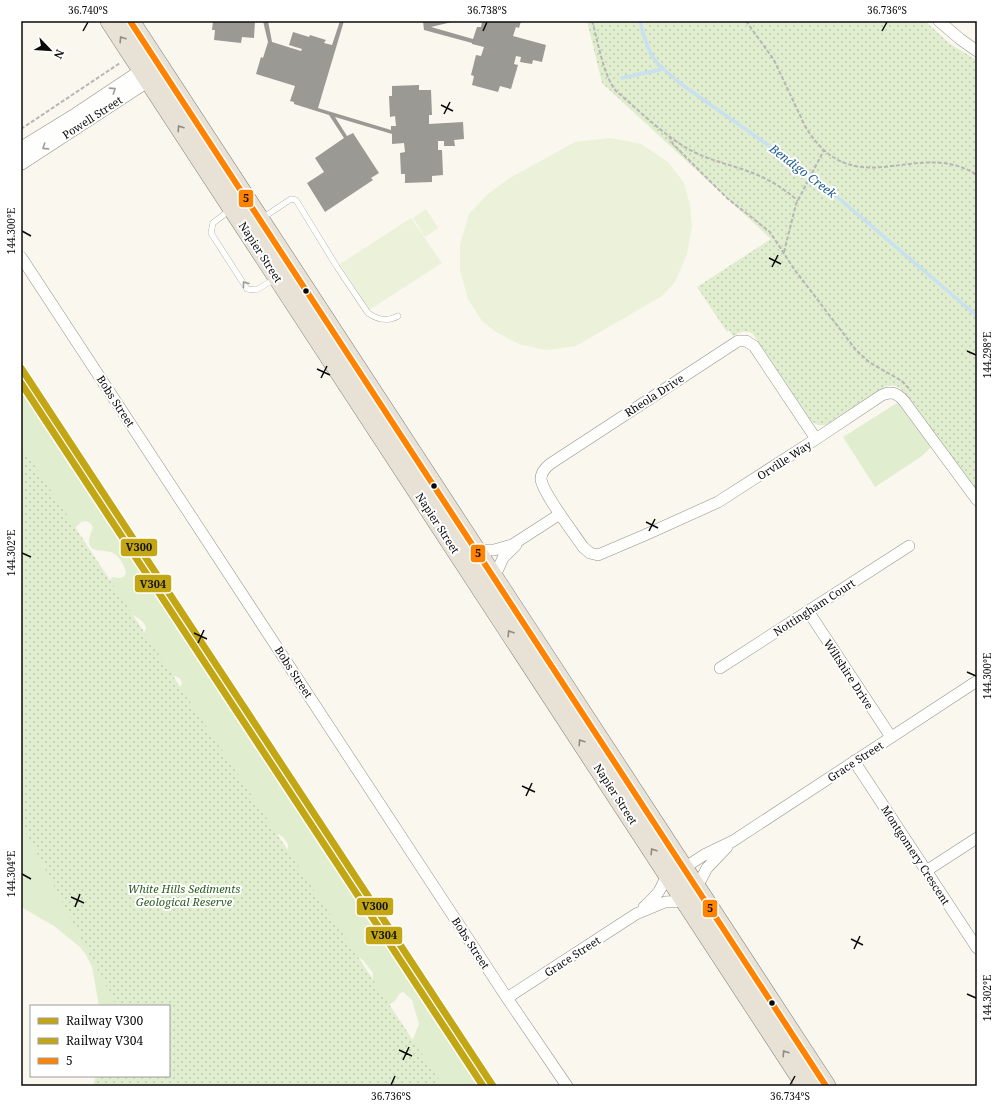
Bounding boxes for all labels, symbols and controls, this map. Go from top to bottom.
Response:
text: 36.740°S [68,3,108,17]
text: 36.738°S [467,3,507,17]
text: 36.736°S [867,3,907,17]
north arrow [30,30,70,70]
one-way arrow [119,36,127,43]
text: N [51,47,68,62]
one-way arrow [109,87,116,95]
street label: Powell Street [59,92,125,142]
one-way arrow [177,125,184,132]
water label: Bendigo Creek [765,140,841,203]
one-way arrow [42,142,49,150]
line badge: 5 [238,189,254,208]
text: 5 [243,190,249,205]
text: 144.300°E [4,208,18,254]
street label: Napier Street [236,219,286,285]
one-way arrow [242,281,249,288]
unlabelled marker [301,286,311,296]
text: 144.298°E [980,332,994,378]
street label: Rheola Drive [621,370,687,420]
street label: Bobs Street [94,372,138,430]
street label: Orville Way [754,436,815,483]
unlabelled marker [429,481,439,491]
street label: Napier Street [413,490,463,556]
text: 144.302°E [4,530,18,576]
line badge: V300 [120,538,158,557]
text: V300 [126,539,152,554]
line badge: 5 [470,544,486,563]
text: 5 [475,545,481,560]
line badge: V304 [134,574,172,593]
street label: Nottingham Court [770,575,858,639]
text: V304 [140,576,166,591]
one-way arrow [507,630,515,637]
street label: Wiltshire Drive [821,636,877,712]
street label: Bobs Street [272,643,316,701]
text: 144.300°E [980,653,994,699]
street label: Grace Street [824,737,886,785]
one-way arrow [579,739,586,746]
street label: Napier Street [591,761,641,827]
street label: Montgomery Crescent [878,802,954,908]
one-way arrow [650,848,658,855]
text: 144.304°E [4,851,18,897]
park label: White Hills Sediments Geological Reserve [128,881,240,909]
line badge: V300 [356,897,394,916]
text: V300 [362,898,388,913]
line badge: 5 [702,899,718,918]
text: 5 [707,900,713,915]
street label: Bobs Street [449,914,493,972]
line badge: V304 [365,926,403,945]
text: V304 [371,927,397,942]
street label: Grace Street [541,932,603,980]
text: 144.302°E [980,975,994,1021]
unlabelled marker [767,998,777,1008]
legend [30,1005,170,1077]
text: Railway V300 [66,1012,143,1029]
text: Railway V304 [66,1032,143,1049]
one-way arrow [782,1050,790,1057]
text: 5 [66,1052,73,1069]
text: 36.736°S [371,1089,411,1103]
text: 36.734°S [770,1089,810,1103]

